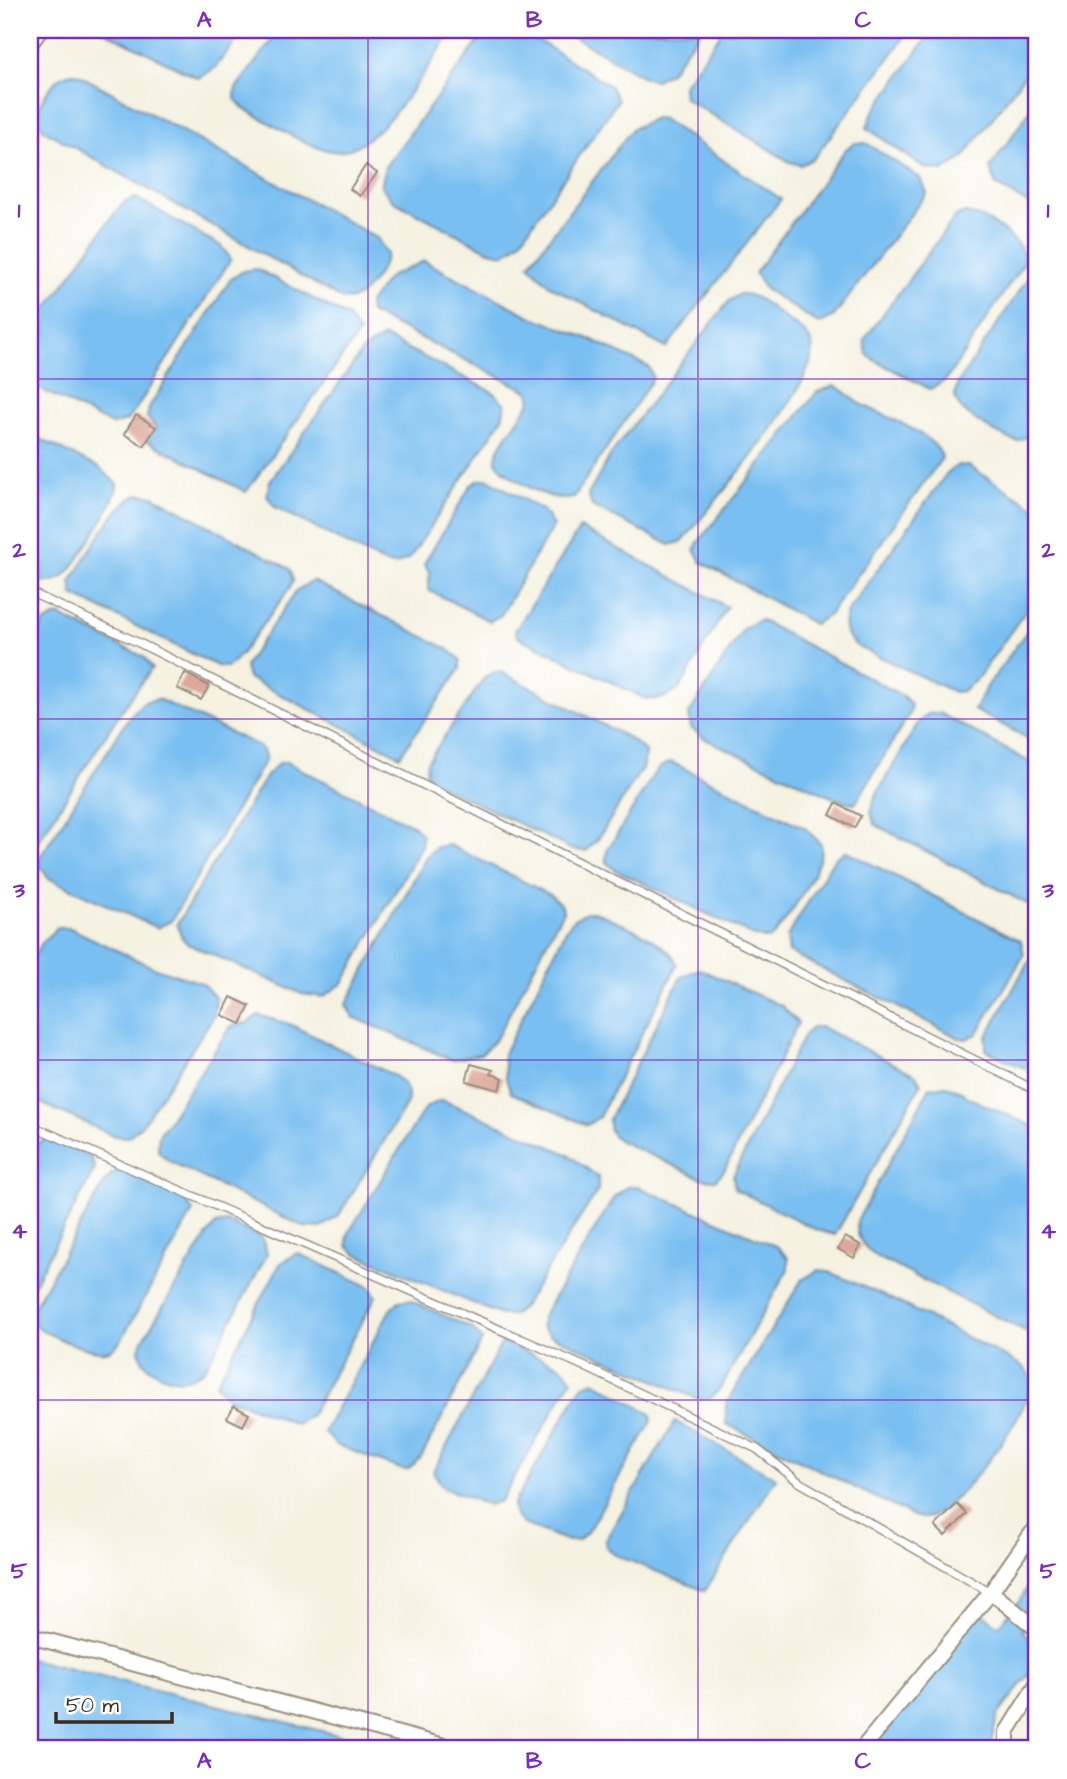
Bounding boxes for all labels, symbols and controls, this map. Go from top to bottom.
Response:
text: A [197,4,212,36]
text: B [526,4,543,36]
text: C [855,4,872,36]
text: 1 [18,194,21,226]
text: 1 [1047,194,1050,226]
text: 2 [11,534,26,566]
text: 2 [1040,534,1055,566]
text: 3 [12,874,25,906]
text: 3 [1041,874,1054,906]
text: 4 [11,1215,27,1247]
text: 4 [1040,1215,1056,1247]
text: 5 [11,1555,28,1587]
text: 5 [1040,1555,1057,1587]
scale bar [56,1681,172,1725]
text: 50 m [66,1691,120,1720]
text: A [197,1745,212,1777]
text: B [526,1745,543,1777]
text: C [855,1745,872,1777]

